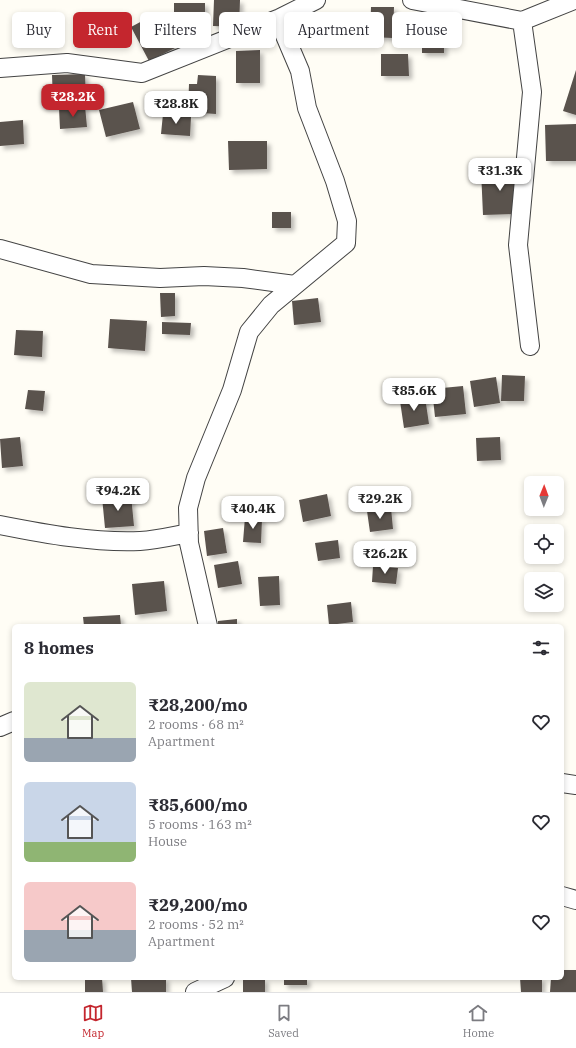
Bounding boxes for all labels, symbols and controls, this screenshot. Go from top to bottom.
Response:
chip: Buy [12,12,65,48]
chip: Rent [73,12,132,48]
chip: Filters [140,12,211,48]
chip: New [219,12,276,48]
chip: Apartment [284,12,384,48]
chip: House [392,12,462,48]
pin: ₹28.2K [40,84,106,118]
text: ₹28.2K [50,88,96,105]
pin: ₹28.8K [143,91,209,125]
text: ₹28.8K [153,95,199,112]
pin: ₹31.3K [467,158,533,192]
text: ₹31.3K [477,162,523,179]
pin: ₹85.6K [381,378,447,412]
text: ₹85.6K [391,382,437,399]
north arrow [524,476,564,516]
map controls [524,476,564,612]
pin: ₹94.2K [85,478,151,512]
text: ₹94.2K [95,482,141,499]
pin: ₹29.2K [347,486,413,520]
text: ₹29.2K [357,490,403,507]
pin: ₹40.4K [220,496,286,530]
text: ₹40.4K [230,500,276,517]
button: locate [524,524,564,564]
pin: ₹26.2K [352,541,418,575]
text: ₹26.2K [362,545,408,562]
button: layers [524,572,564,612]
text: 8 homes [24,637,94,659]
icon: filters [530,637,552,659]
text: ₹28,200/mo [148,694,248,716]
icon: home [56,698,104,746]
icon: heart [530,711,552,733]
text: 2 rooms · 68 m² [148,716,244,733]
text: Apartment [148,733,215,750]
text: ₹85,600/mo [148,794,248,816]
icon: home [56,798,104,846]
icon: heart [530,811,552,833]
text: 5 rooms · 163 m² [148,816,252,833]
text: House [148,833,187,850]
text: ₹29,200/mo [148,894,248,916]
icon: home [56,898,104,946]
icon: heart [530,911,552,933]
text: 2 rooms · 52 m² [148,916,244,933]
text: Apartment [148,933,215,950]
tab: Map [82,1002,104,1040]
tab: Saved [268,1002,299,1040]
tab: Home [463,1002,494,1040]

